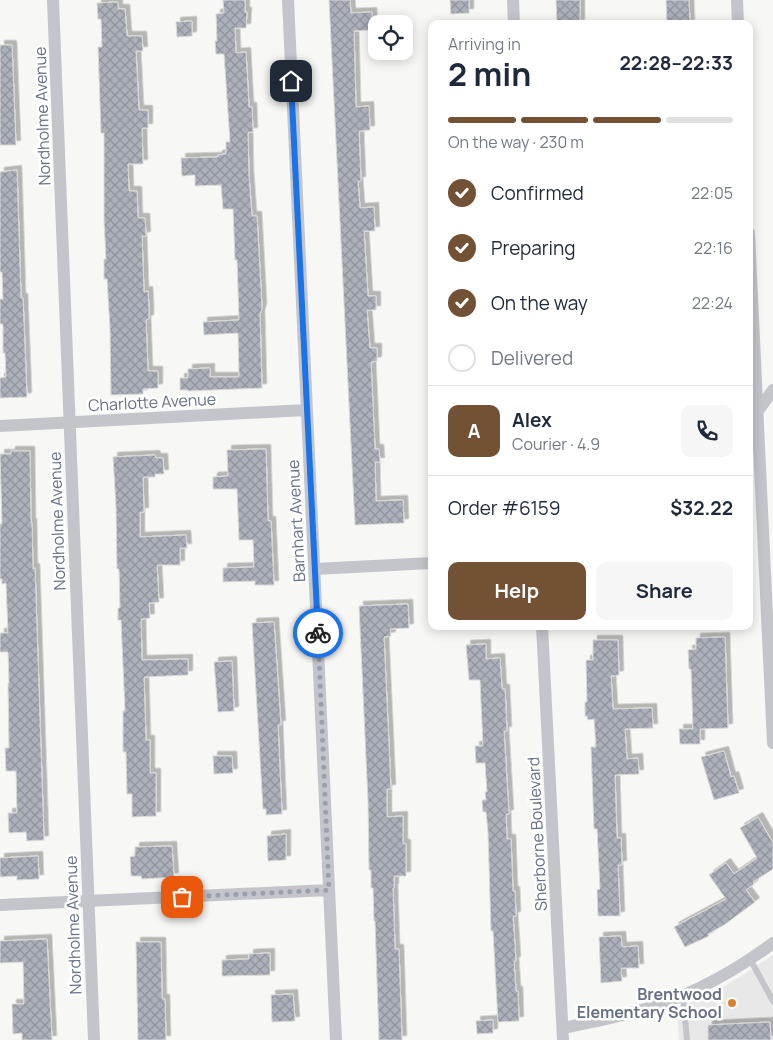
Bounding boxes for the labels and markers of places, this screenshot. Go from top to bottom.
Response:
pin [270,60,312,102]
pin [161,876,203,918]
place label: Brentwood Elementary School [577,983,722,1023]
marker: Brentwood Elementary School [726,997,738,1009]

